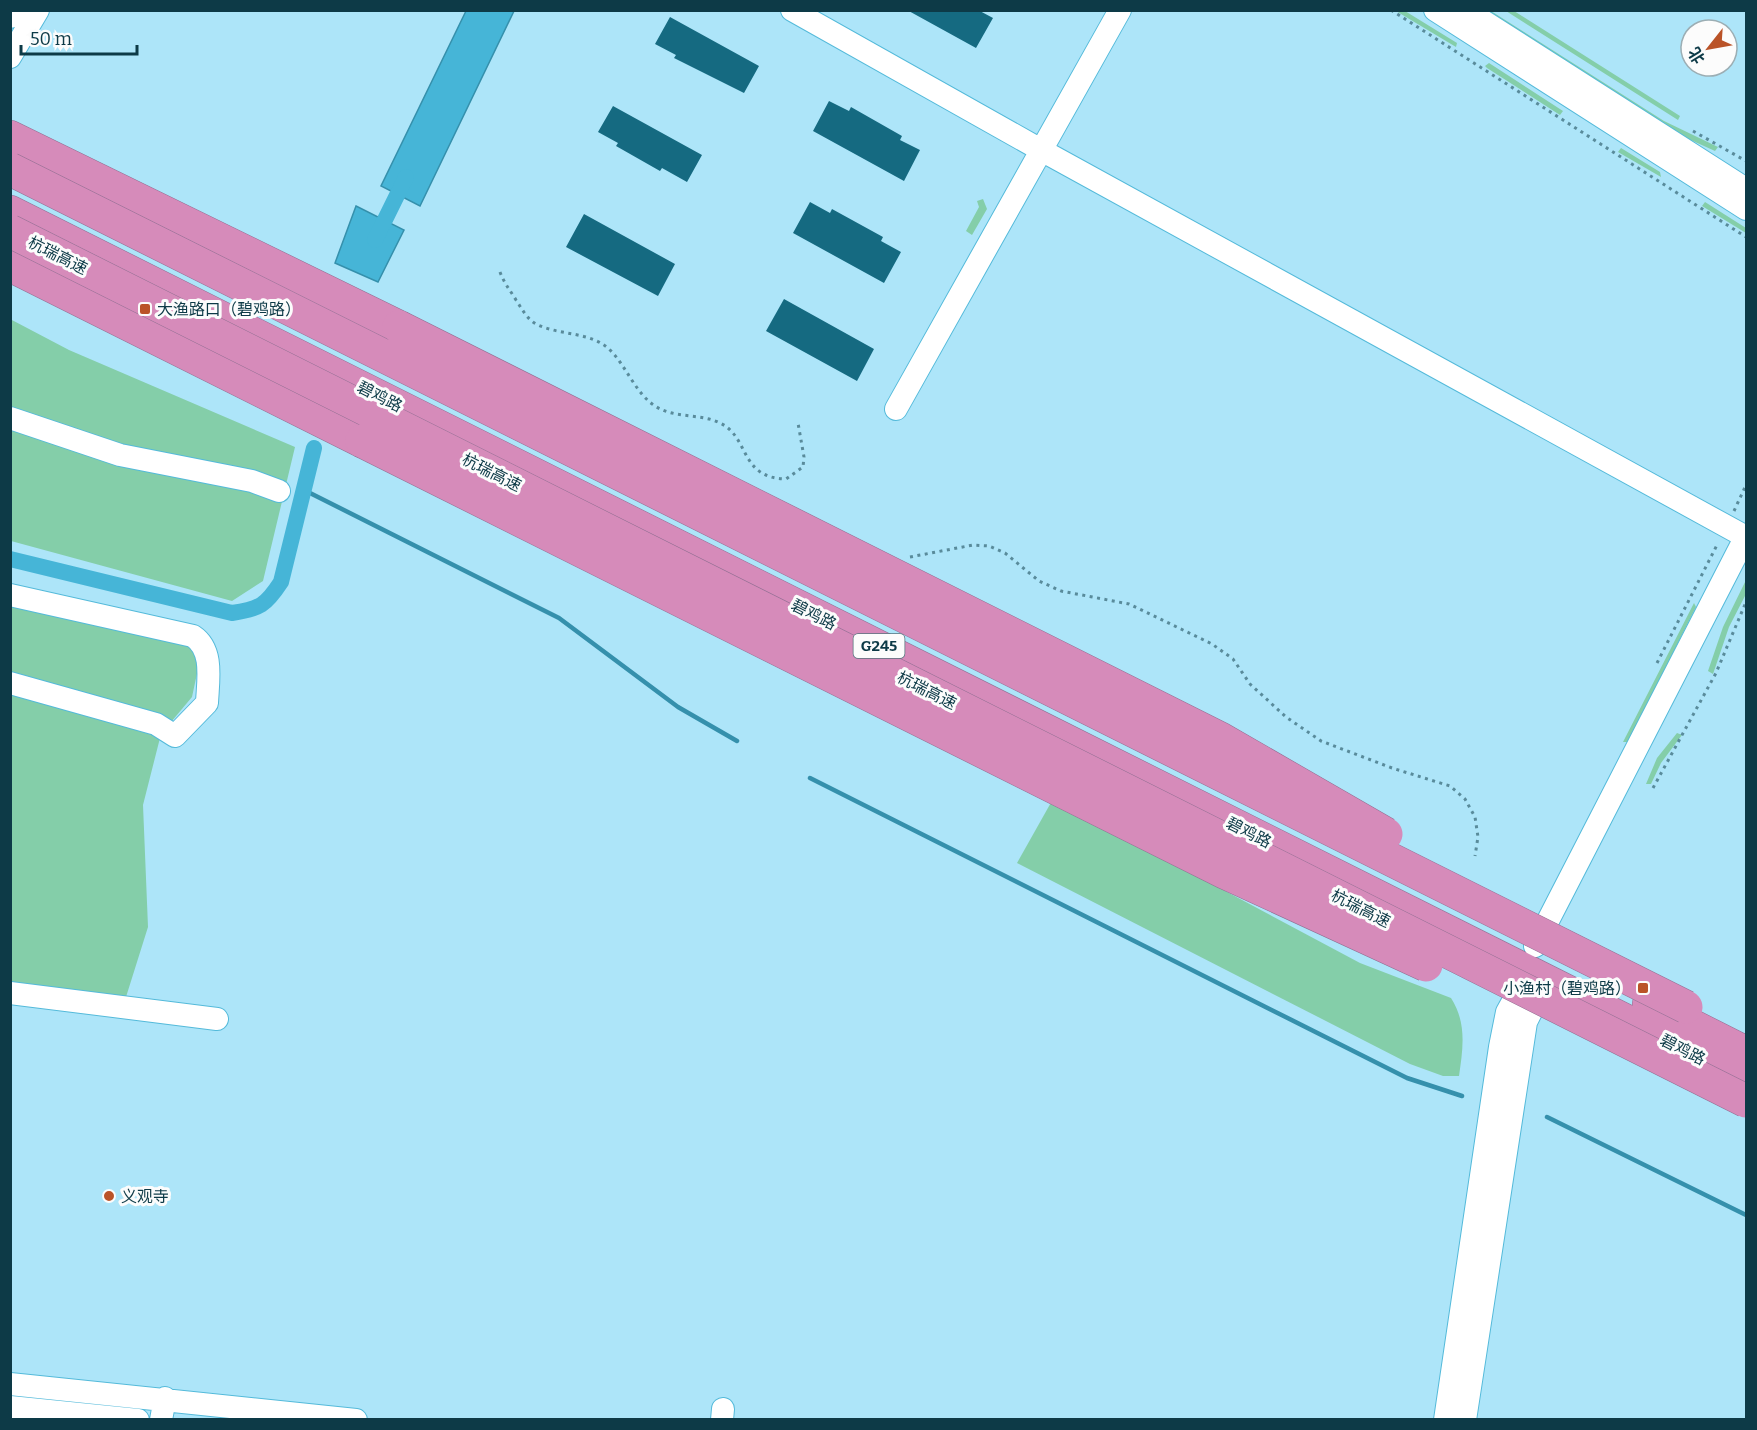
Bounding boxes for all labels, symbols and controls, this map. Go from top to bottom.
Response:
scale bar [21,18,136,56]
north arrow [1679,18,1739,78]
text: 50 m [30,28,72,50]
text: 北 [1684,44,1709,67]
street label: 杭瑞高速 [25,232,91,278]
place label: 大渔路口（碧鸡路） [157,300,301,319]
marker: 大渔路口（碧鸡路） [138,302,152,316]
street label: 碧鸡路 [354,377,405,416]
street label: 杭瑞高速 [459,449,525,495]
street label: 碧鸡路 [788,595,839,634]
road number: G245 [854,634,904,658]
street label: 杭瑞高速 [894,667,960,713]
street label: 碧鸡路 [1223,813,1274,852]
street label: 杭瑞高速 [1328,885,1394,931]
place label: 小渔村（碧鸡路） [1503,979,1631,998]
marker: 小渔村（碧鸡路） [1636,981,1650,995]
street label: 碧鸡路 [1657,1030,1708,1069]
place label: 义观寺 [121,1187,169,1206]
marker: 义观寺 [102,1189,116,1203]

